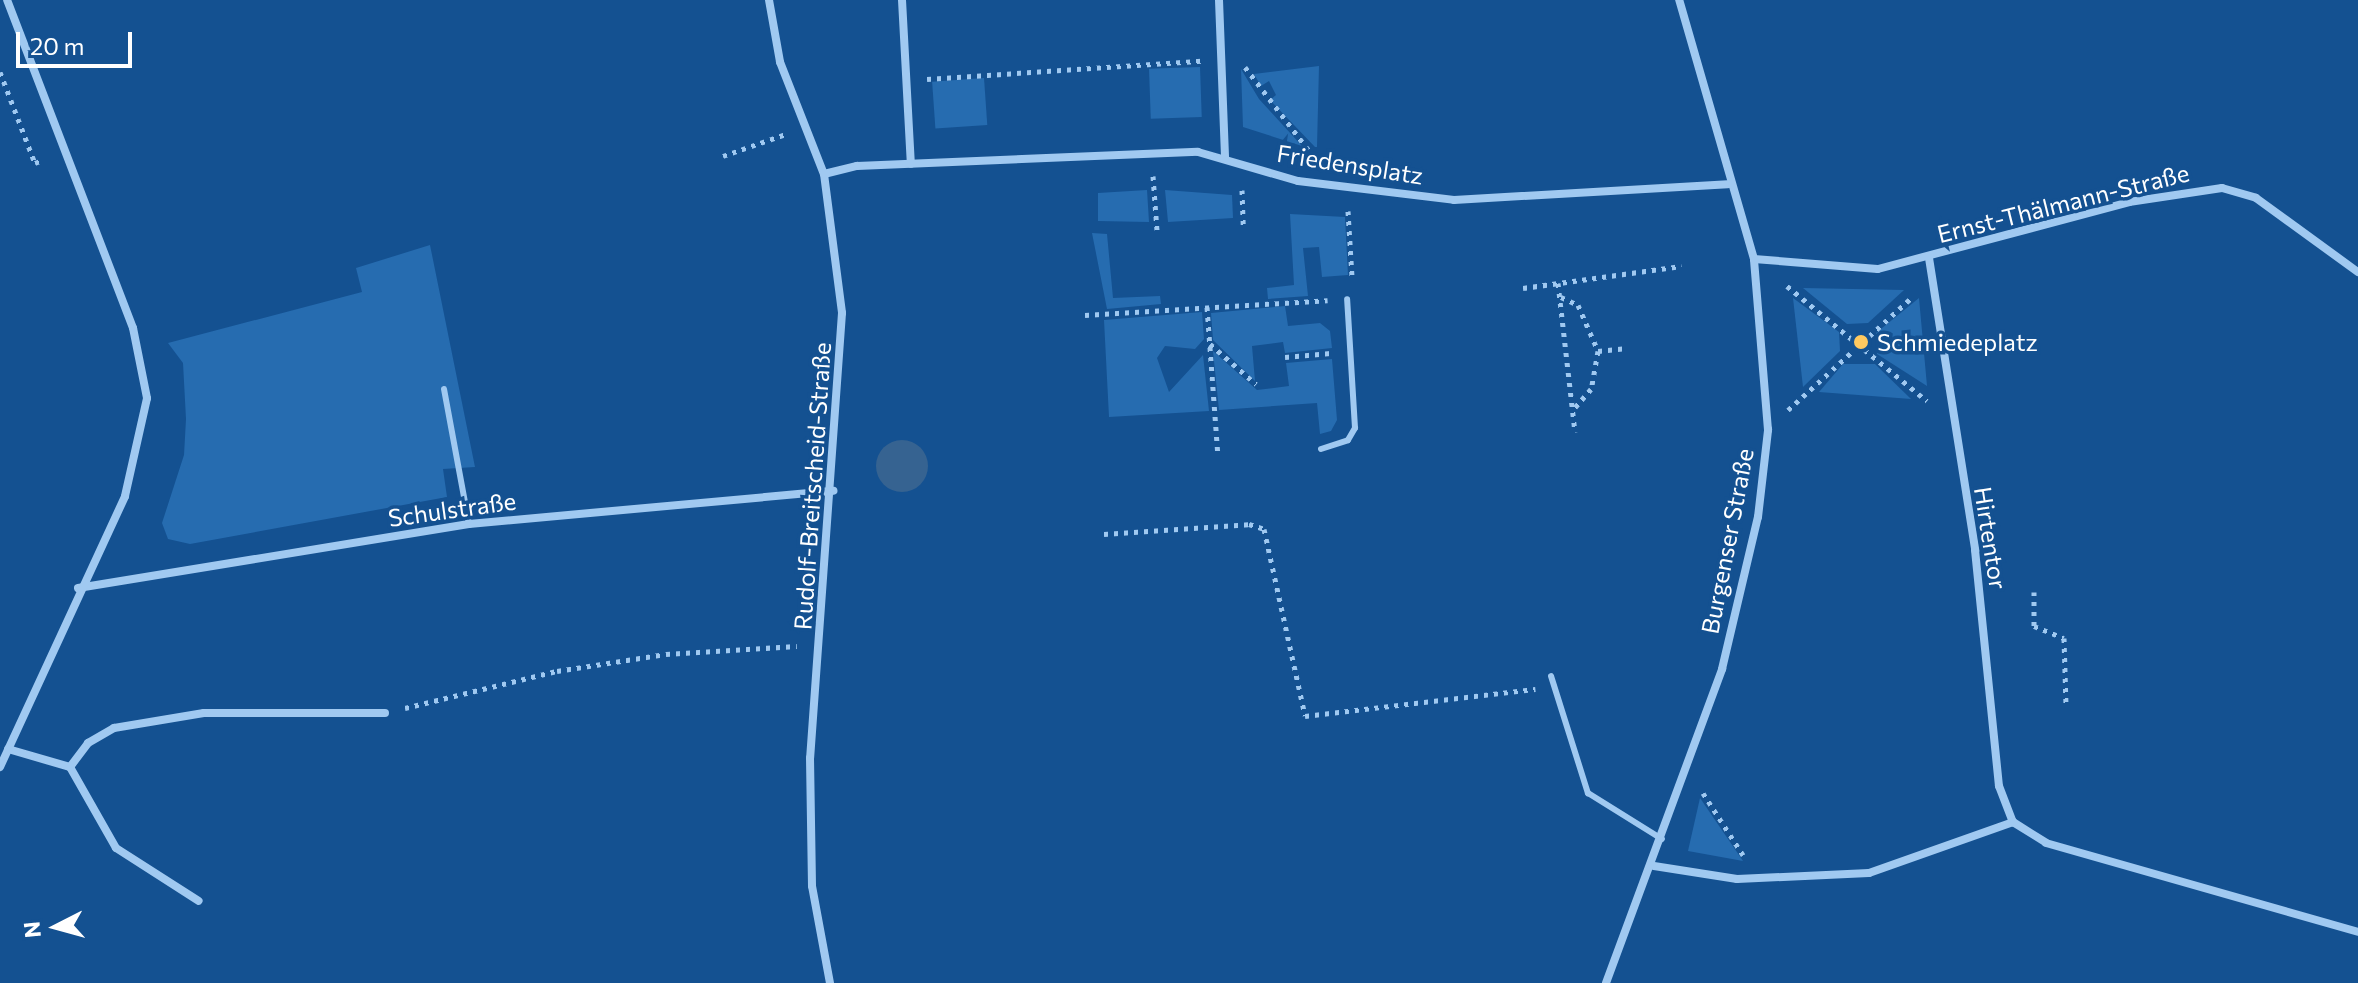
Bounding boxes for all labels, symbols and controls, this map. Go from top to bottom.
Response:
scale bar [20,16,136,66]
text: 20 m [30,31,84,60]
street label: Friedensplatz [1275,138,1425,190]
street label: Ernst-Thälmann-Straße [1934,158,2192,248]
place label: Schmiedeplatz [1877,328,2038,356]
marker: Schmiedeplatz [1852,333,1870,351]
street label: Rudolf-Breitscheid-Straße [788,341,836,631]
street label: Burgenser Straße [1695,446,1759,636]
street label: Hirtentor [1969,485,2013,591]
street label: Schulstraße [386,486,518,532]
north arrow [16,887,96,967]
text: N [17,920,46,939]

